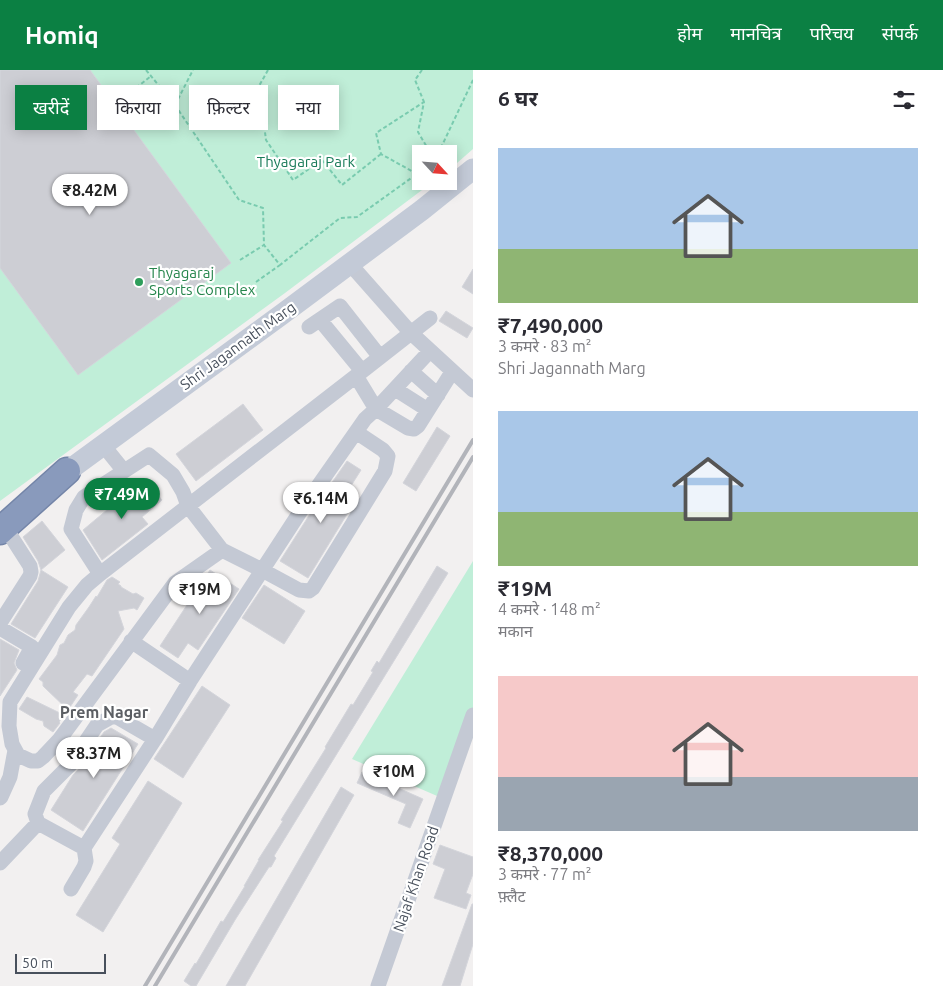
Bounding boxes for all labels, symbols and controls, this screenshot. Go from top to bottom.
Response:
text: Homiq [25,22,99,49]
text: होम [677,23,702,43]
text: मानचित्र [730,23,782,43]
text: परिचय [810,23,854,43]
text: संपर्क [882,23,918,43]
chip: खरीदें [15,85,87,130]
chip: किराया [97,85,179,130]
chip: फ़िल्टर [189,85,268,130]
chip: नया [278,85,339,130]
text: 6 घर [498,86,538,110]
icon: filters [890,86,918,114]
north arrow [412,145,458,190]
map controls [412,145,457,190]
park label: Thyagaraj Park [257,153,356,170]
pin: ₹8.42M [49,174,131,216]
text: ₹8.42M [63,181,117,199]
icon: home [663,181,753,271]
place label: Thyagaraj Sports Complex [149,264,256,298]
marker: Thyagaraj Sports Complex [133,276,145,288]
street label: Shri Jagannath Marg [177,298,299,393]
text: ₹7,490,000 [498,313,603,337]
text: 3 कमरे · 83 m² [498,337,592,355]
text: Shri Jagannath Marg [498,359,646,377]
icon: home [663,444,753,534]
pin: ₹7.49M [81,478,163,520]
pin: ₹6.14M [280,482,362,524]
text: ₹7.49M [95,485,149,503]
text: ₹6.14M [294,489,348,507]
pin: ₹19M [170,572,230,615]
text: ₹19M [498,576,552,600]
text: ₹19M [179,580,221,598]
text: 4 कमरे · 148 m² [498,600,601,618]
text: मकान [498,622,533,640]
district label: Prem Nagar [60,703,149,721]
icon: home [663,709,753,799]
pin: ₹8.37M [53,736,135,779]
text: ₹8.37M [67,744,121,762]
pin: ₹10M [364,754,424,797]
text: ₹10M [373,762,415,780]
street label: Najaf Khan Road [389,824,442,934]
text: ₹8,370,000 [498,841,603,865]
text: 3 कमरे · 77 m² [498,865,592,883]
text: फ़्लैट [498,887,526,905]
scale bar [15,951,106,974]
text: 50 m [22,955,53,971]

